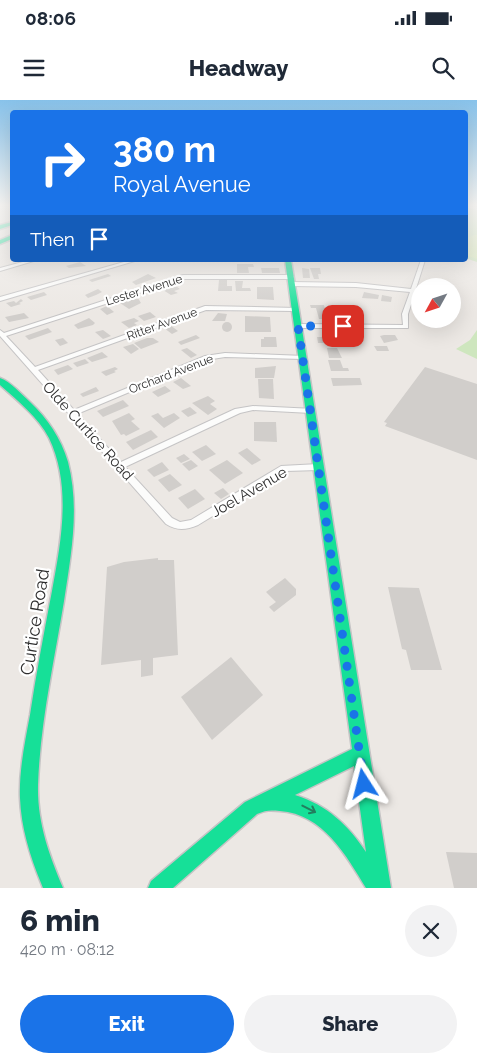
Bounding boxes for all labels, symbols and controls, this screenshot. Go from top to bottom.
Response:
text: 08:06 [25,7,76,29]
icon: menu [20,54,48,82]
icon: search [429,54,457,82]
text: Headway [189,55,288,81]
text: 380 m [113,129,216,170]
icon: right [30,130,95,195]
text: Royal Avenue [113,171,251,197]
icon: arrive [85,225,113,253]
text: Then [30,228,75,250]
street label: Lester Avenue [104,272,184,308]
north arrow [411,278,461,328]
map controls [411,278,461,328]
street label: Ritter Avenue [125,305,199,343]
pin [322,305,364,347]
icon: arrive [329,312,357,340]
street label: Orchard Avenue [127,351,215,397]
street label: Olde Curtice Road [39,378,137,484]
street label: Joel Avenue [208,463,290,521]
street label: Curtice Road [16,567,53,677]
position arrow [337,757,389,809]
one-way arrow [302,804,317,814]
text: 6 min [20,903,100,938]
button: close [405,905,457,957]
text: 420 m · 08:12 [20,940,114,959]
button: Exit [20,995,234,1053]
button: Share [244,995,457,1053]

